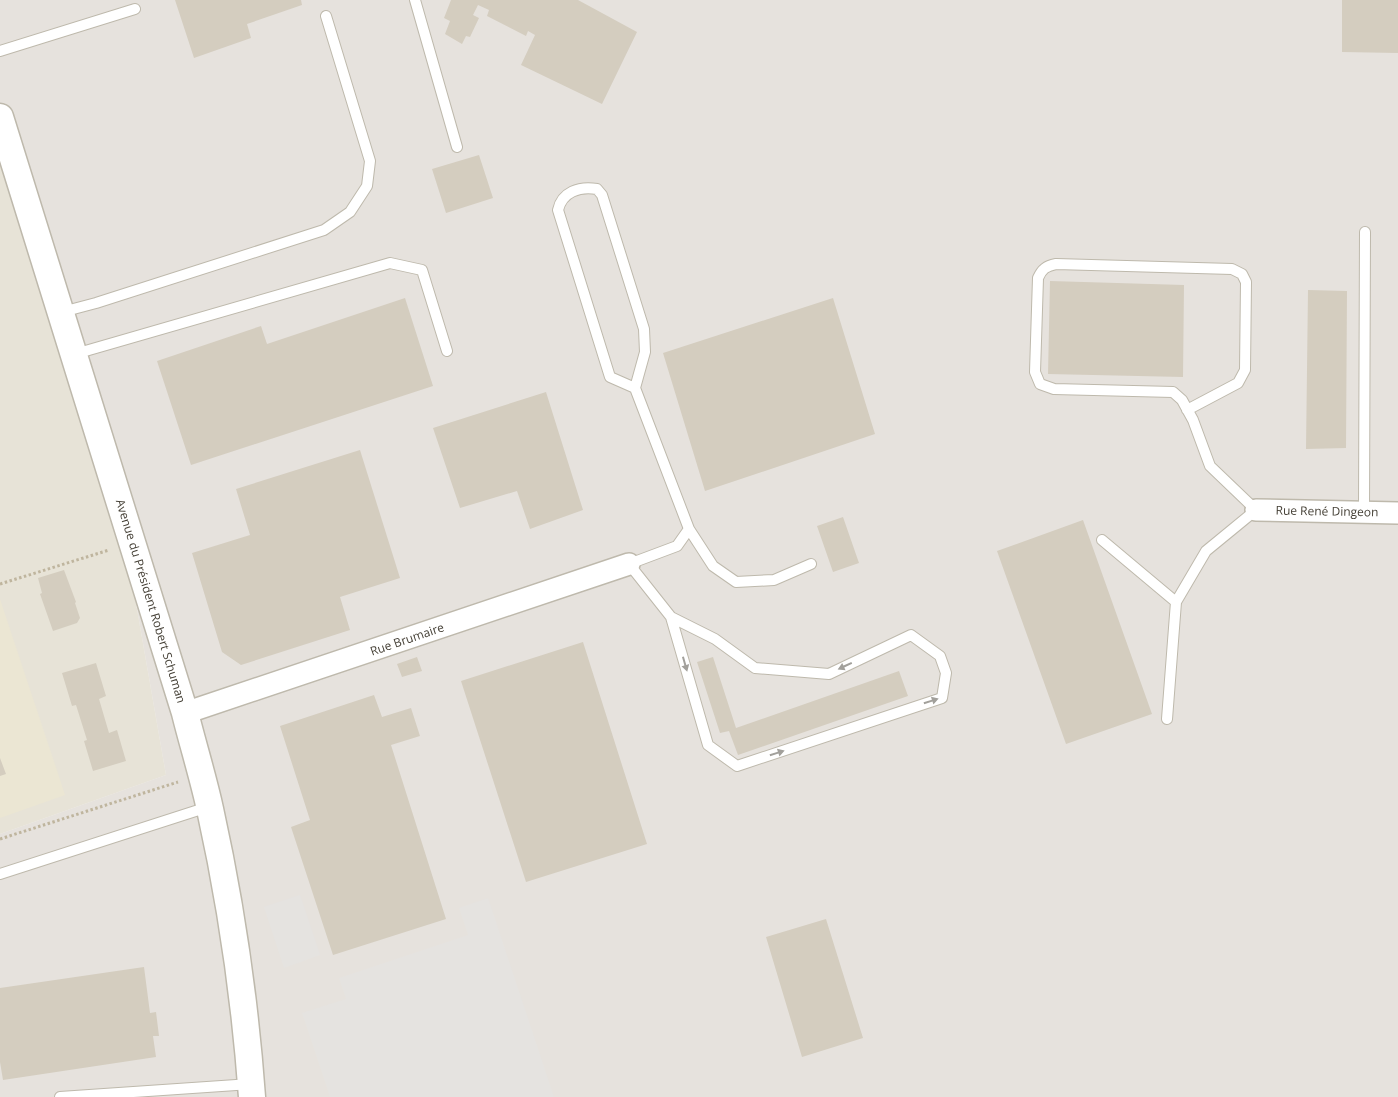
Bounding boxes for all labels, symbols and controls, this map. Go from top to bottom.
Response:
street label: Avenue du Président Robert Schuman [112,497,190,705]
street label: Rue René Dingeon [1275,502,1379,520]
street label: Rue Brumaire [368,618,446,660]
one-way arrow [681,657,689,672]
one-way arrow [838,662,852,670]
one-way arrow [924,697,939,704]
one-way arrow [770,748,785,756]

